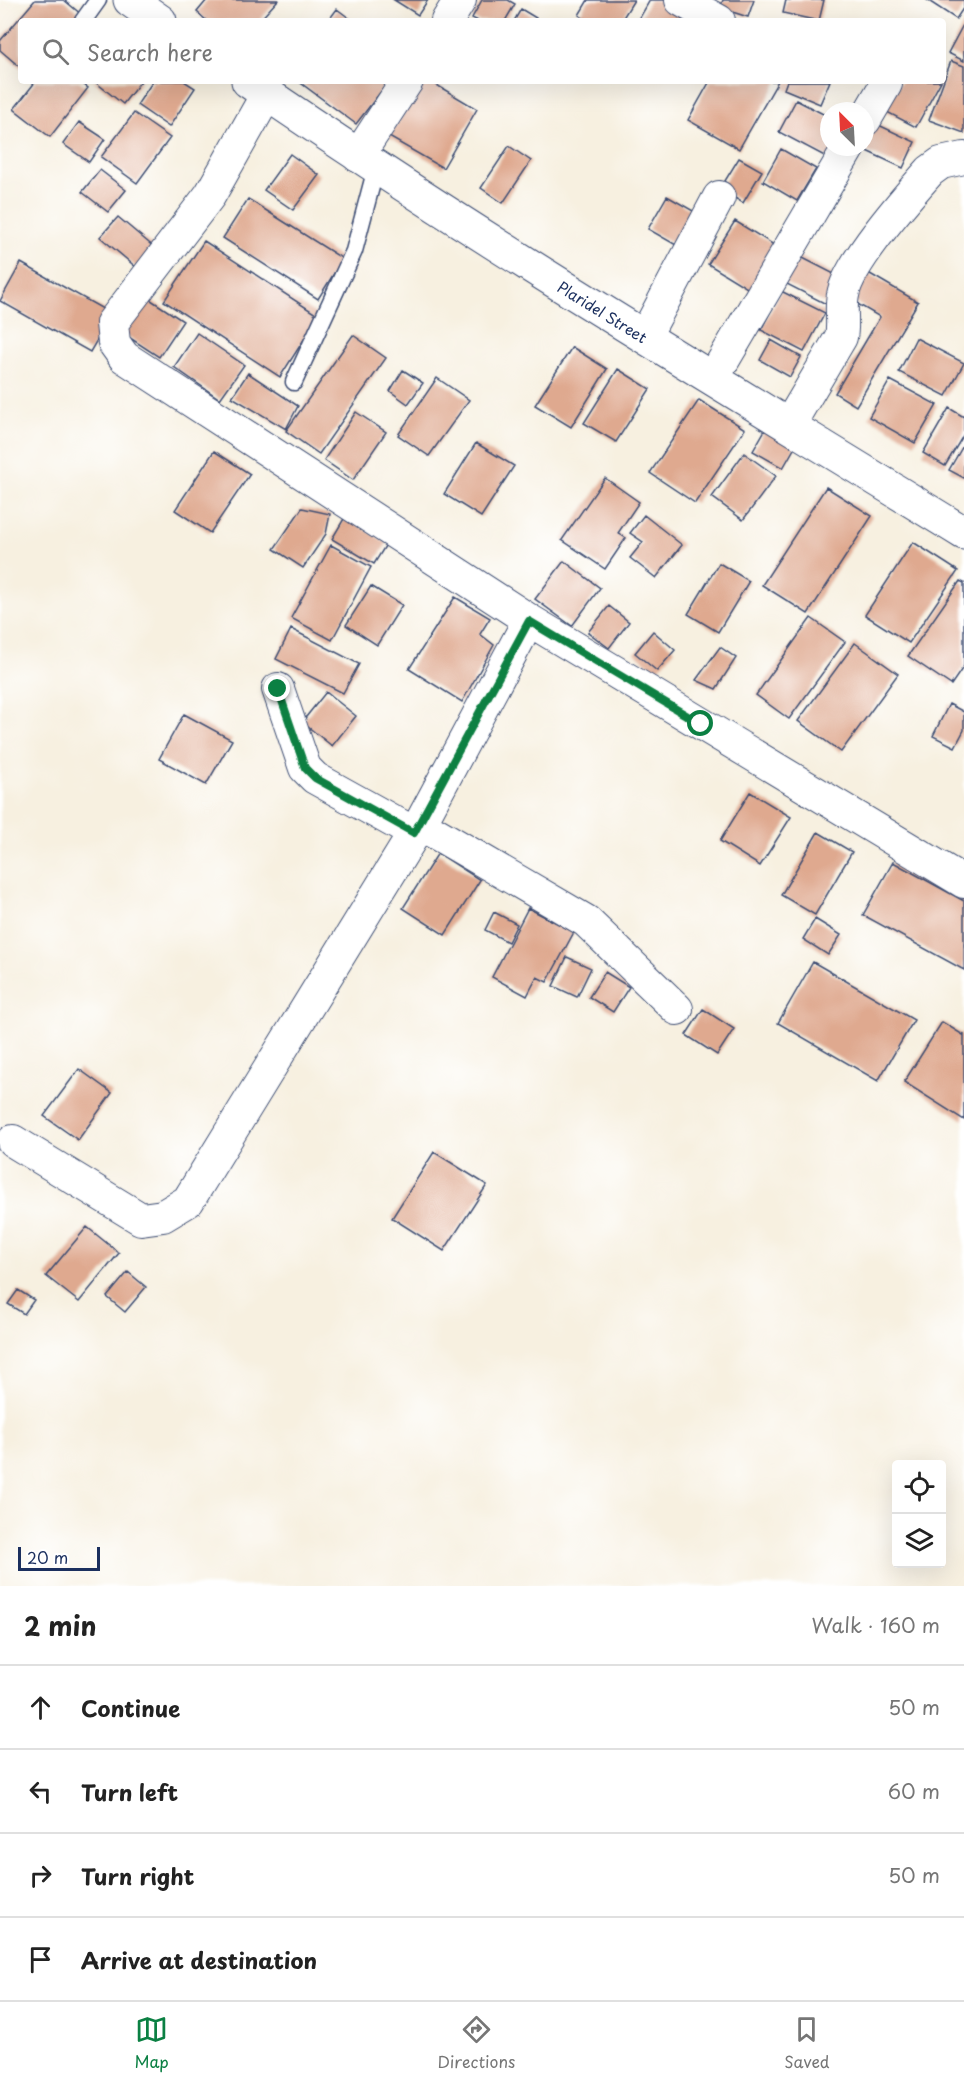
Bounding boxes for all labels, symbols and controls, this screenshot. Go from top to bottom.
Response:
search box [18,18,946,84]
icon: search [39,35,72,68]
text: Search here [87,35,213,68]
north arrow [820,102,874,156]
street label: Plaridel Street [554,274,652,348]
route end [264,675,290,701]
route start [687,710,713,736]
map controls [892,1460,946,1568]
button: locate [892,1460,946,1514]
button: layers [892,1514,946,1568]
scale bar [18,1544,100,1572]
text: 20 m [27,1545,68,1569]
text: 2 min [24,1606,97,1645]
text: Walk · 160 m [812,1610,940,1640]
icon: ahead [24,1691,57,1724]
text: Continue [81,1691,180,1724]
text: 50 m [888,1692,940,1722]
icon: left [24,1775,57,1808]
text: Turn left [81,1775,178,1808]
text: 60 m [888,1776,940,1806]
icon: right [24,1859,57,1892]
text: Turn right [81,1859,194,1892]
text: 50 m [888,1860,940,1890]
icon: arrive [24,1943,57,1976]
text: Arrive at destination [81,1943,317,1976]
tab: Map [134,2013,169,2073]
tab: Directions [437,2013,515,2073]
tab: Saved [784,2013,830,2073]

